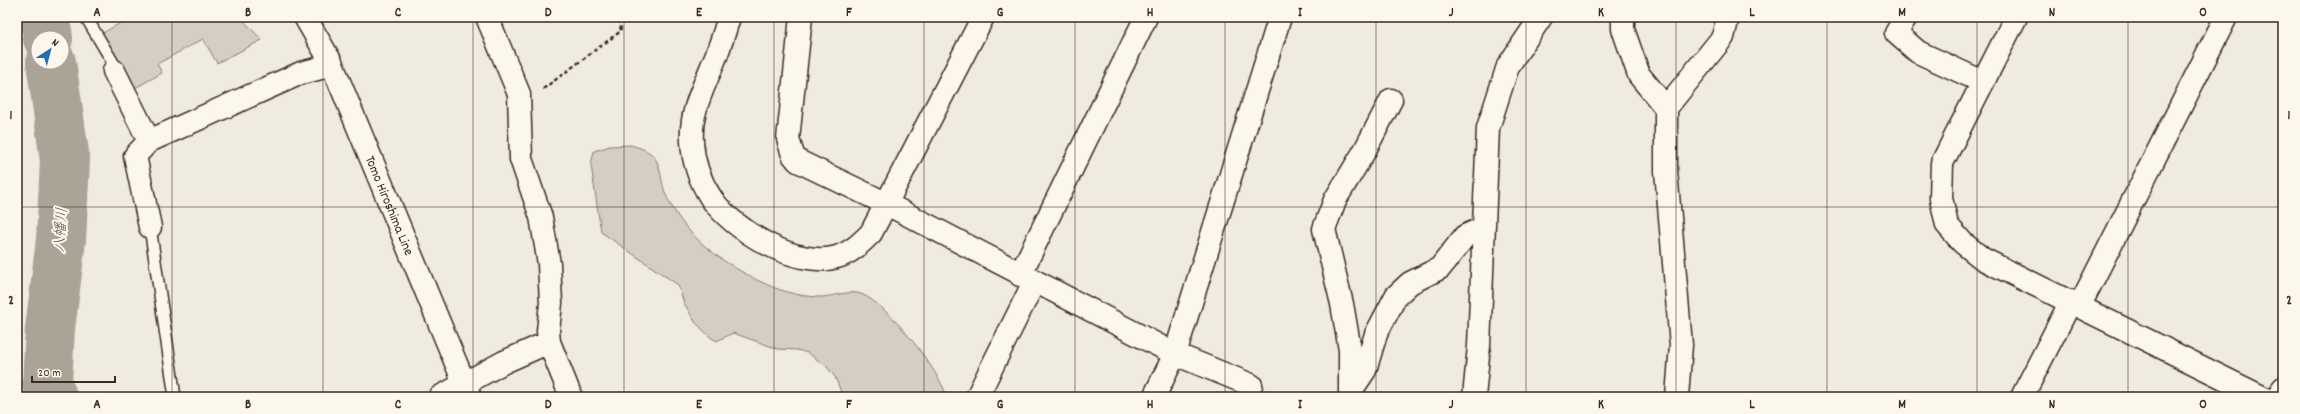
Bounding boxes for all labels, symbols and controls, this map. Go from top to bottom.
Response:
text: A [93,4,101,23]
text: B [245,4,251,23]
text: C [395,4,402,23]
text: D [545,4,552,23]
text: E [696,4,703,23]
text: F [846,4,852,23]
text: G [997,4,1004,23]
text: H [1147,4,1154,23]
text: I [1298,4,1303,23]
text: J [1449,4,1454,23]
text: K [1598,4,1604,23]
text: L [1749,4,1755,23]
text: M [1898,4,1906,23]
text: N [2049,4,2055,23]
text: O [2199,4,2207,23]
north arrow [30,30,70,70]
text: N [48,35,62,52]
text: 1 [10,107,13,126]
text: 1 [2288,107,2291,126]
street label: Tomo Hiroshima Line [359,153,418,259]
water label: 八幡川 [49,207,75,253]
text: 2 [8,292,14,311]
text: 2 [2286,292,2292,311]
scale bar [32,358,115,384]
text: 20 m [38,365,61,382]
text: A [93,396,101,414]
text: B [245,396,251,414]
text: C [395,396,402,414]
text: D [545,396,552,414]
text: E [696,396,703,414]
text: F [846,396,852,414]
text: G [997,396,1004,414]
text: H [1147,396,1154,414]
text: I [1298,396,1303,414]
text: J [1449,396,1454,414]
text: K [1598,396,1604,414]
text: L [1749,396,1755,414]
text: M [1898,396,1906,414]
text: N [2049,396,2055,414]
text: O [2199,396,2207,414]

